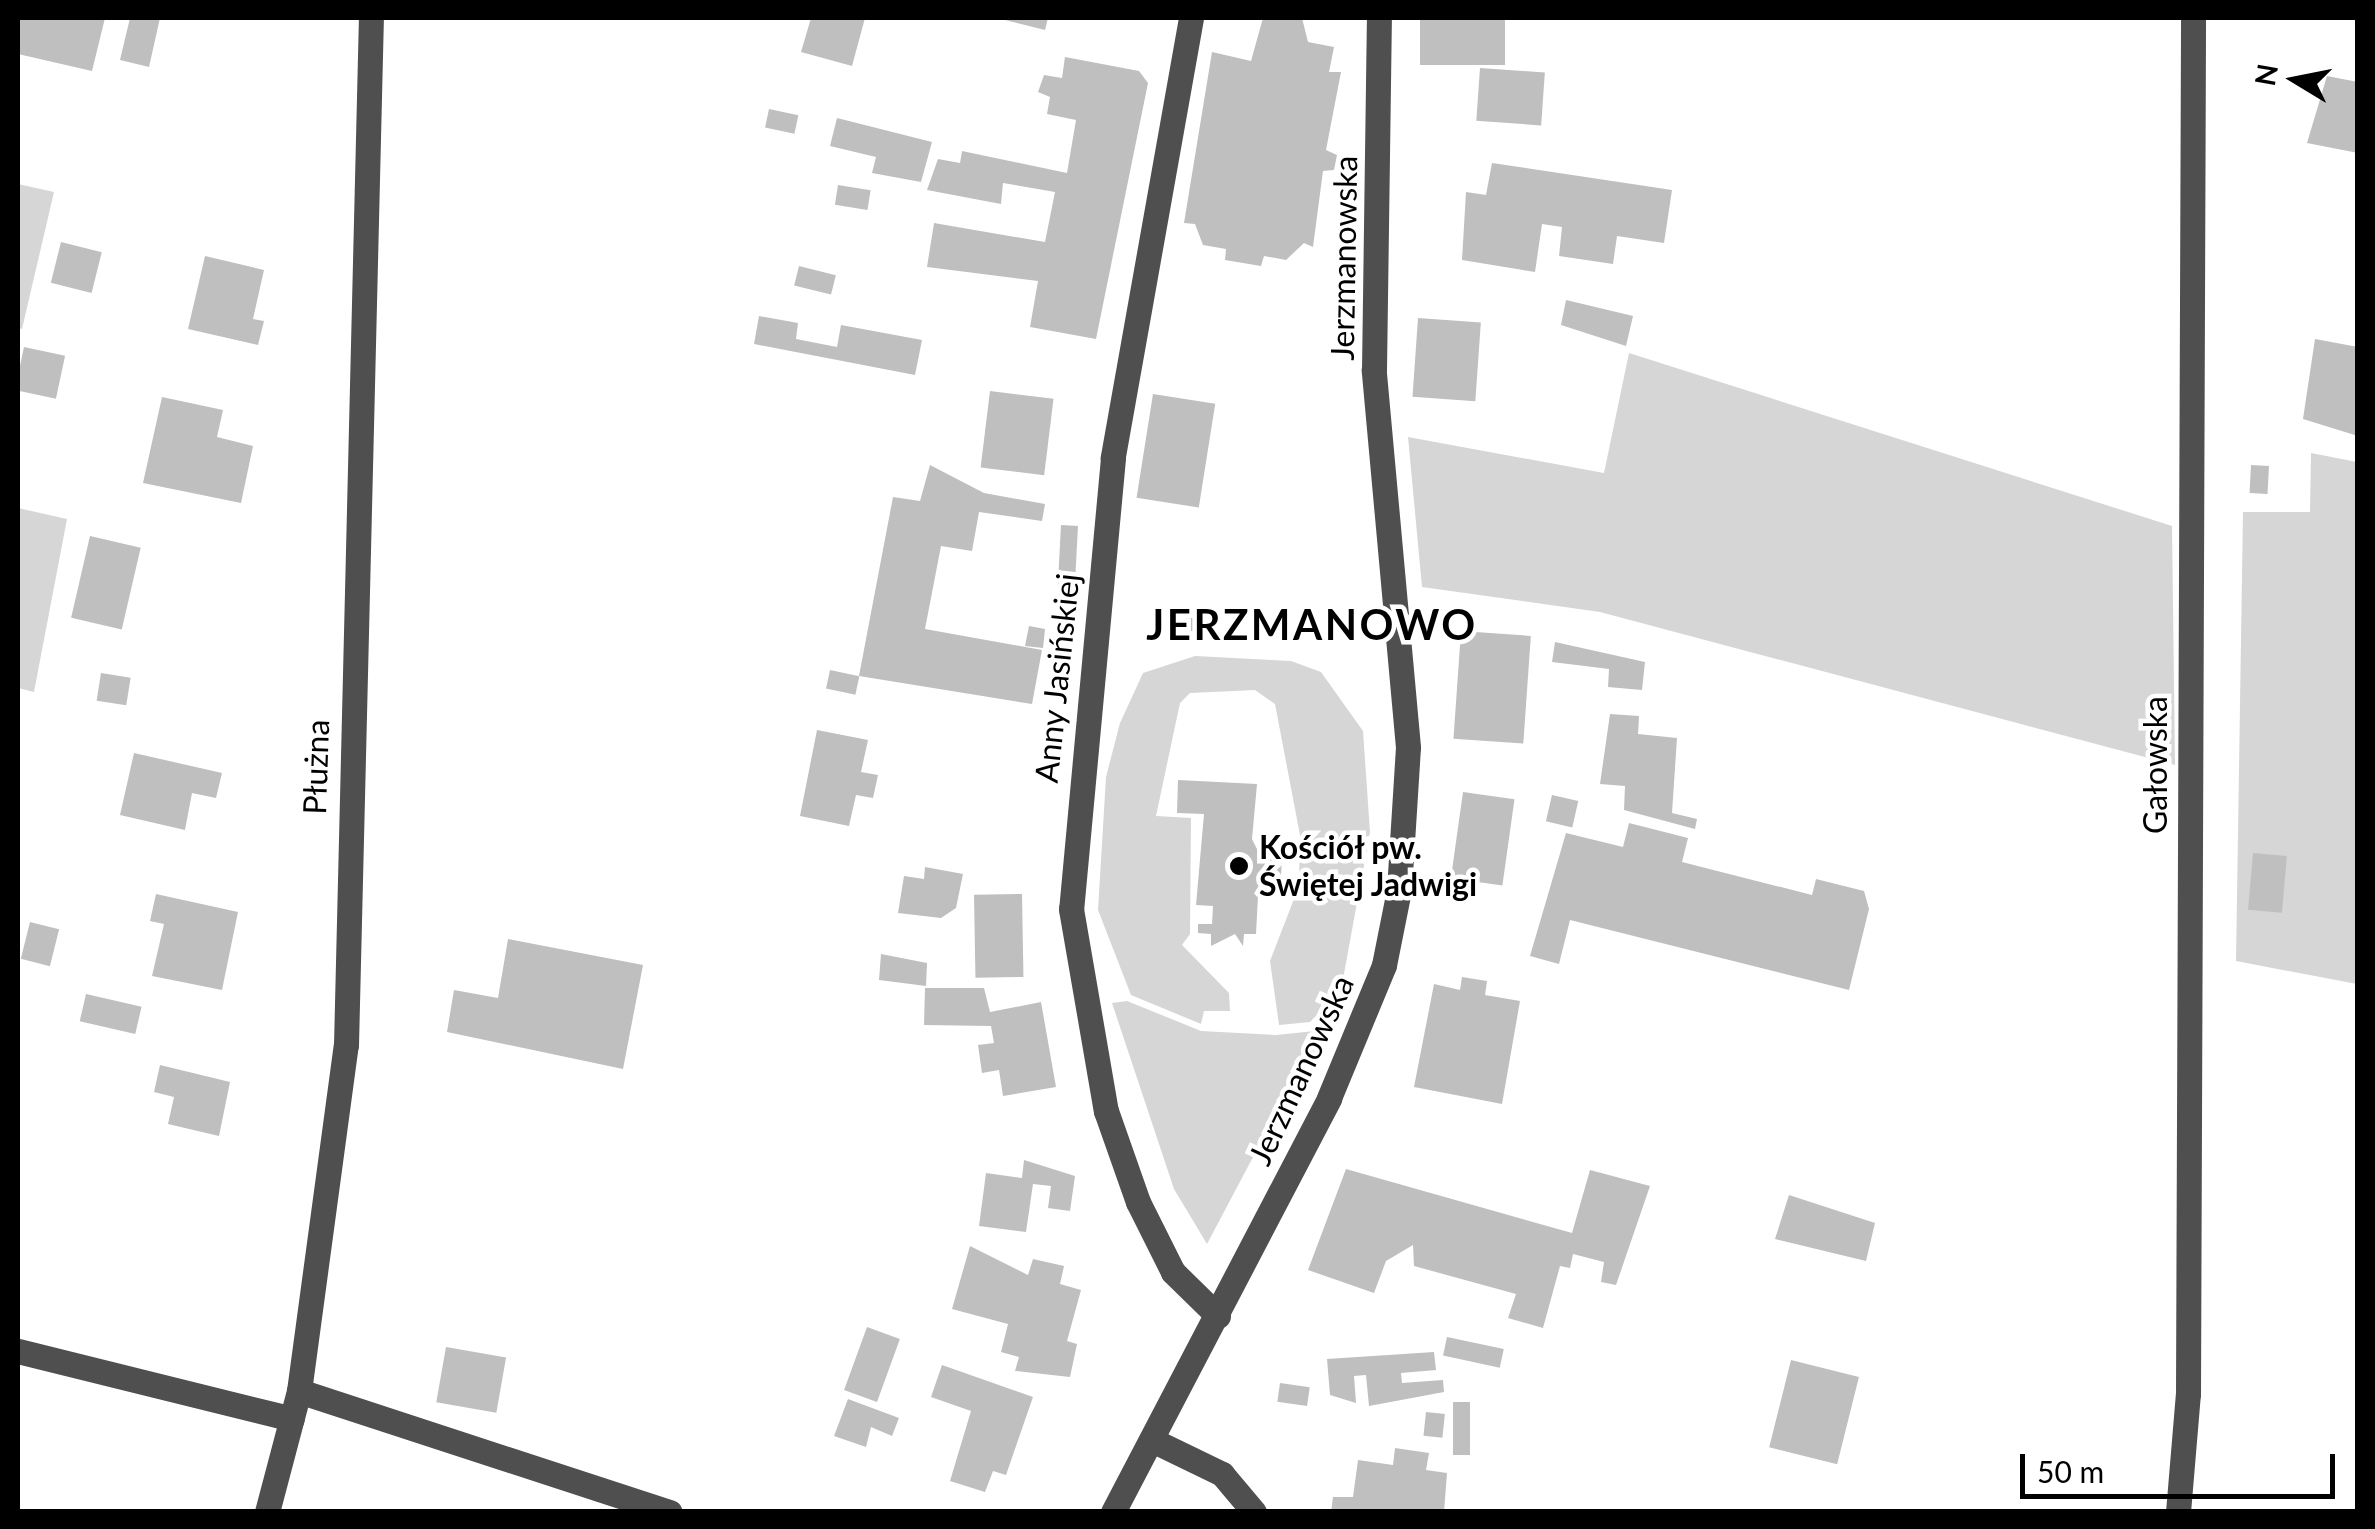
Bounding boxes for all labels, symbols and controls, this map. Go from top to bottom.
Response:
north arrow [2245,30,2345,130]
text: N [2247,61,2284,88]
street label: Jerzmanowska [1323,155,1365,361]
street label: Anny Jasińskiej [1027,571,1087,785]
district label: JERZMANOWO [1146,599,1478,649]
street label: Gałowska [2136,696,2174,834]
street label: Płużna [295,719,337,815]
place label: Kościół pw. Świętej Jadwigi [1259,829,1478,904]
marker: Kościół pw. Świętej Jadwigi [1228,855,1250,877]
street label: Jerzmanowska [1240,969,1362,1171]
scale bar [2025,1434,2340,1496]
text: 50 m [2037,1453,2104,1489]

